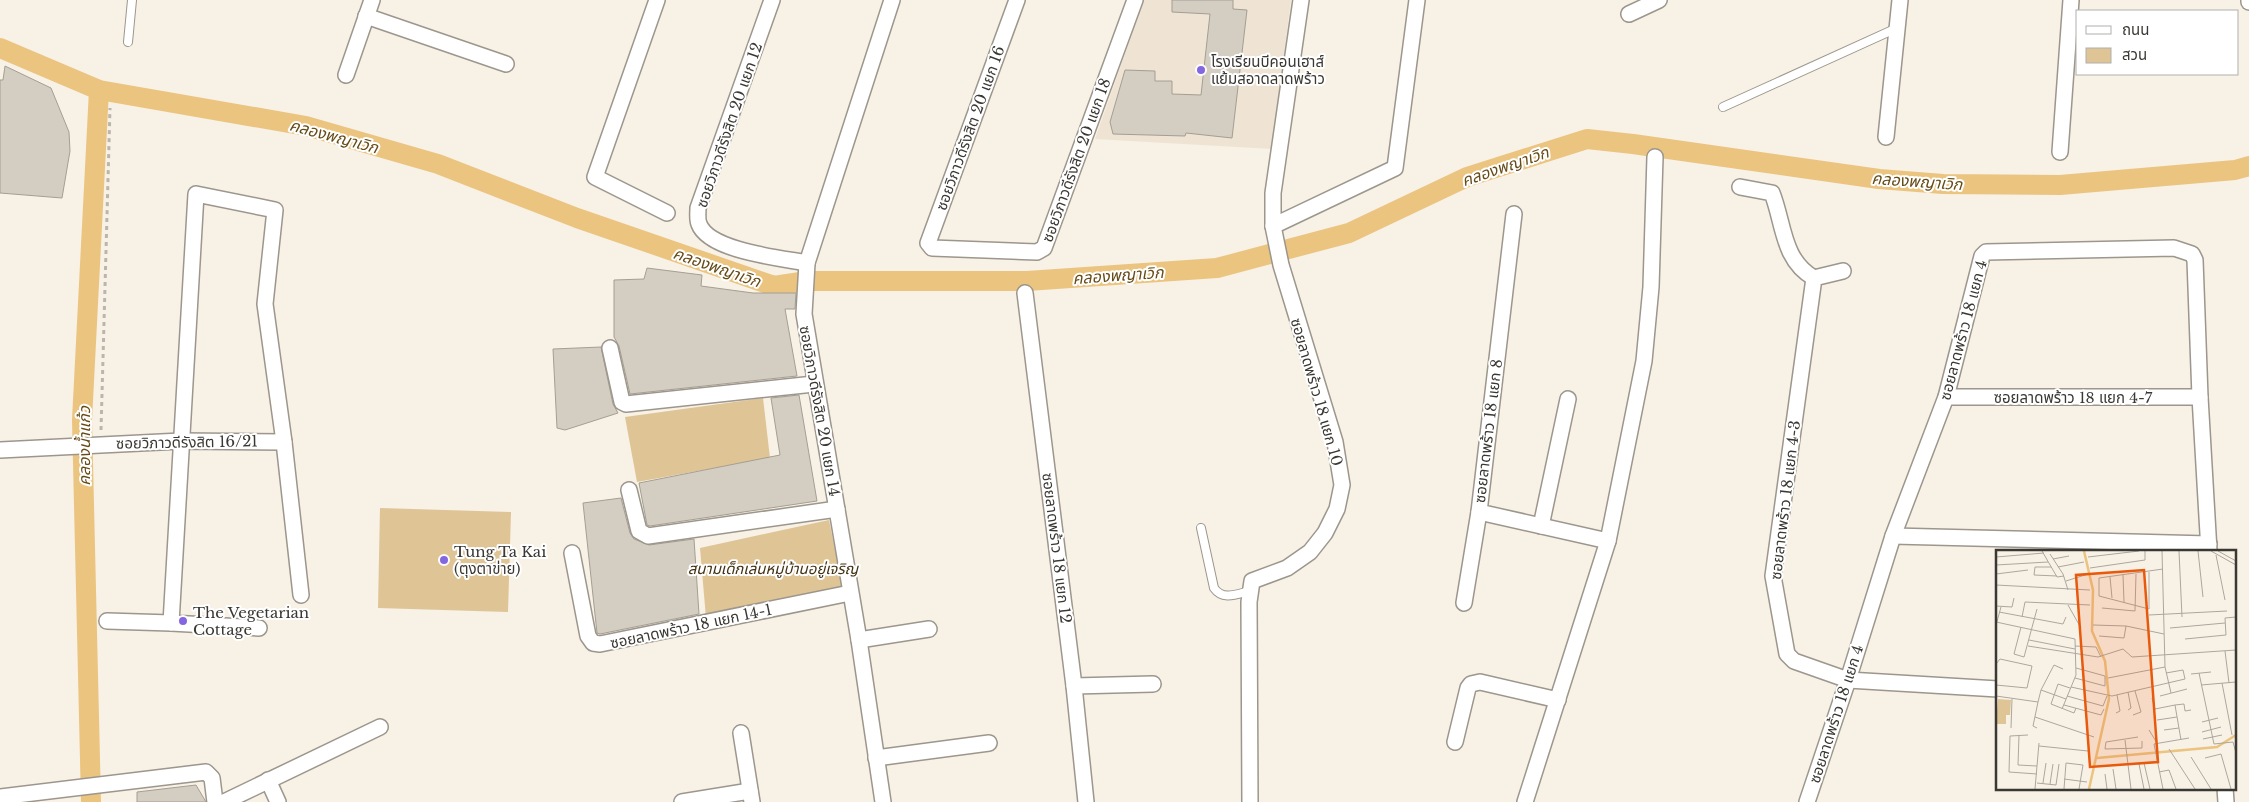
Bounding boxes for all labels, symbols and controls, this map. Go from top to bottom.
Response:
legend [2076,10,2239,75]
text: ถนน [2122,20,2149,39]
street label: ซอยวิภาวดีรังสิต 20 แยก 12 [692,40,766,210]
street label: ซอยวิภาวดีรังสิต 20 แยก 16 [931,43,1009,213]
text: สวน [2122,45,2147,64]
place label: โรงเรียนบีคอนเฮาส์ แย้มสอาดลาดพร้าว [1211,52,1325,88]
marker: โรงเรียนบีคอนเฮาส์ แย้มสอาดลาดพร้าว [1195,64,1207,76]
street label: ซอยวิภาวดีรังสิต 20 แยก 18 [1037,75,1115,245]
water label: คลองพญาเวิก [287,115,382,158]
water label: คลองพญาเวิก [1459,141,1553,190]
water label: คลองพญาเวิก [1871,168,1964,194]
water label: คลองพญาเวิก [671,243,765,292]
street label: ซอยลาดพร้าว 18 แยก 4 [1935,258,1991,402]
water label: คลองพญาเวิก [1072,262,1165,288]
street label: ซอยลาดพร้าว 18 แยก 10 [1287,316,1347,468]
street label: ซอยวิภาวดีรังสิต 20 แยก 14 [796,324,844,498]
street label: ซอยลาดพร้าว 18 แยก 8 [1470,358,1506,504]
street label: ซอยลาดพร้าว 18 แยก 4-7 [1994,388,2153,407]
water label: คลองน้ำแก้ว [73,405,94,486]
street label: ซอยลาดพร้าว 18 แยก 4-3 [1766,419,1804,581]
street label: ซอยวิภาวดีรังสิต 16/21 [116,431,258,453]
street label: ซอยลาดพร้าว 18 แยก 12 [1038,472,1076,624]
place label: Tung Ta Kai (ตุงตาข่าย) [454,542,546,578]
inset map [1996,550,2236,790]
marker: Tung Ta Kai (ตุงตาข่าย) [438,554,450,566]
park label: สนามเด็กเล่นหมู่บ้านอยู่เจริญ [688,559,860,578]
street label: ซอยลาดพร้าว 18 แยก 14-1 [608,600,774,652]
place label: The Vegetarian Cottage [193,603,309,639]
marker: The Vegetarian Cottage [177,615,189,627]
street label: ซอยลาดพร้าว 18 แยก 4 [1805,642,1867,786]

